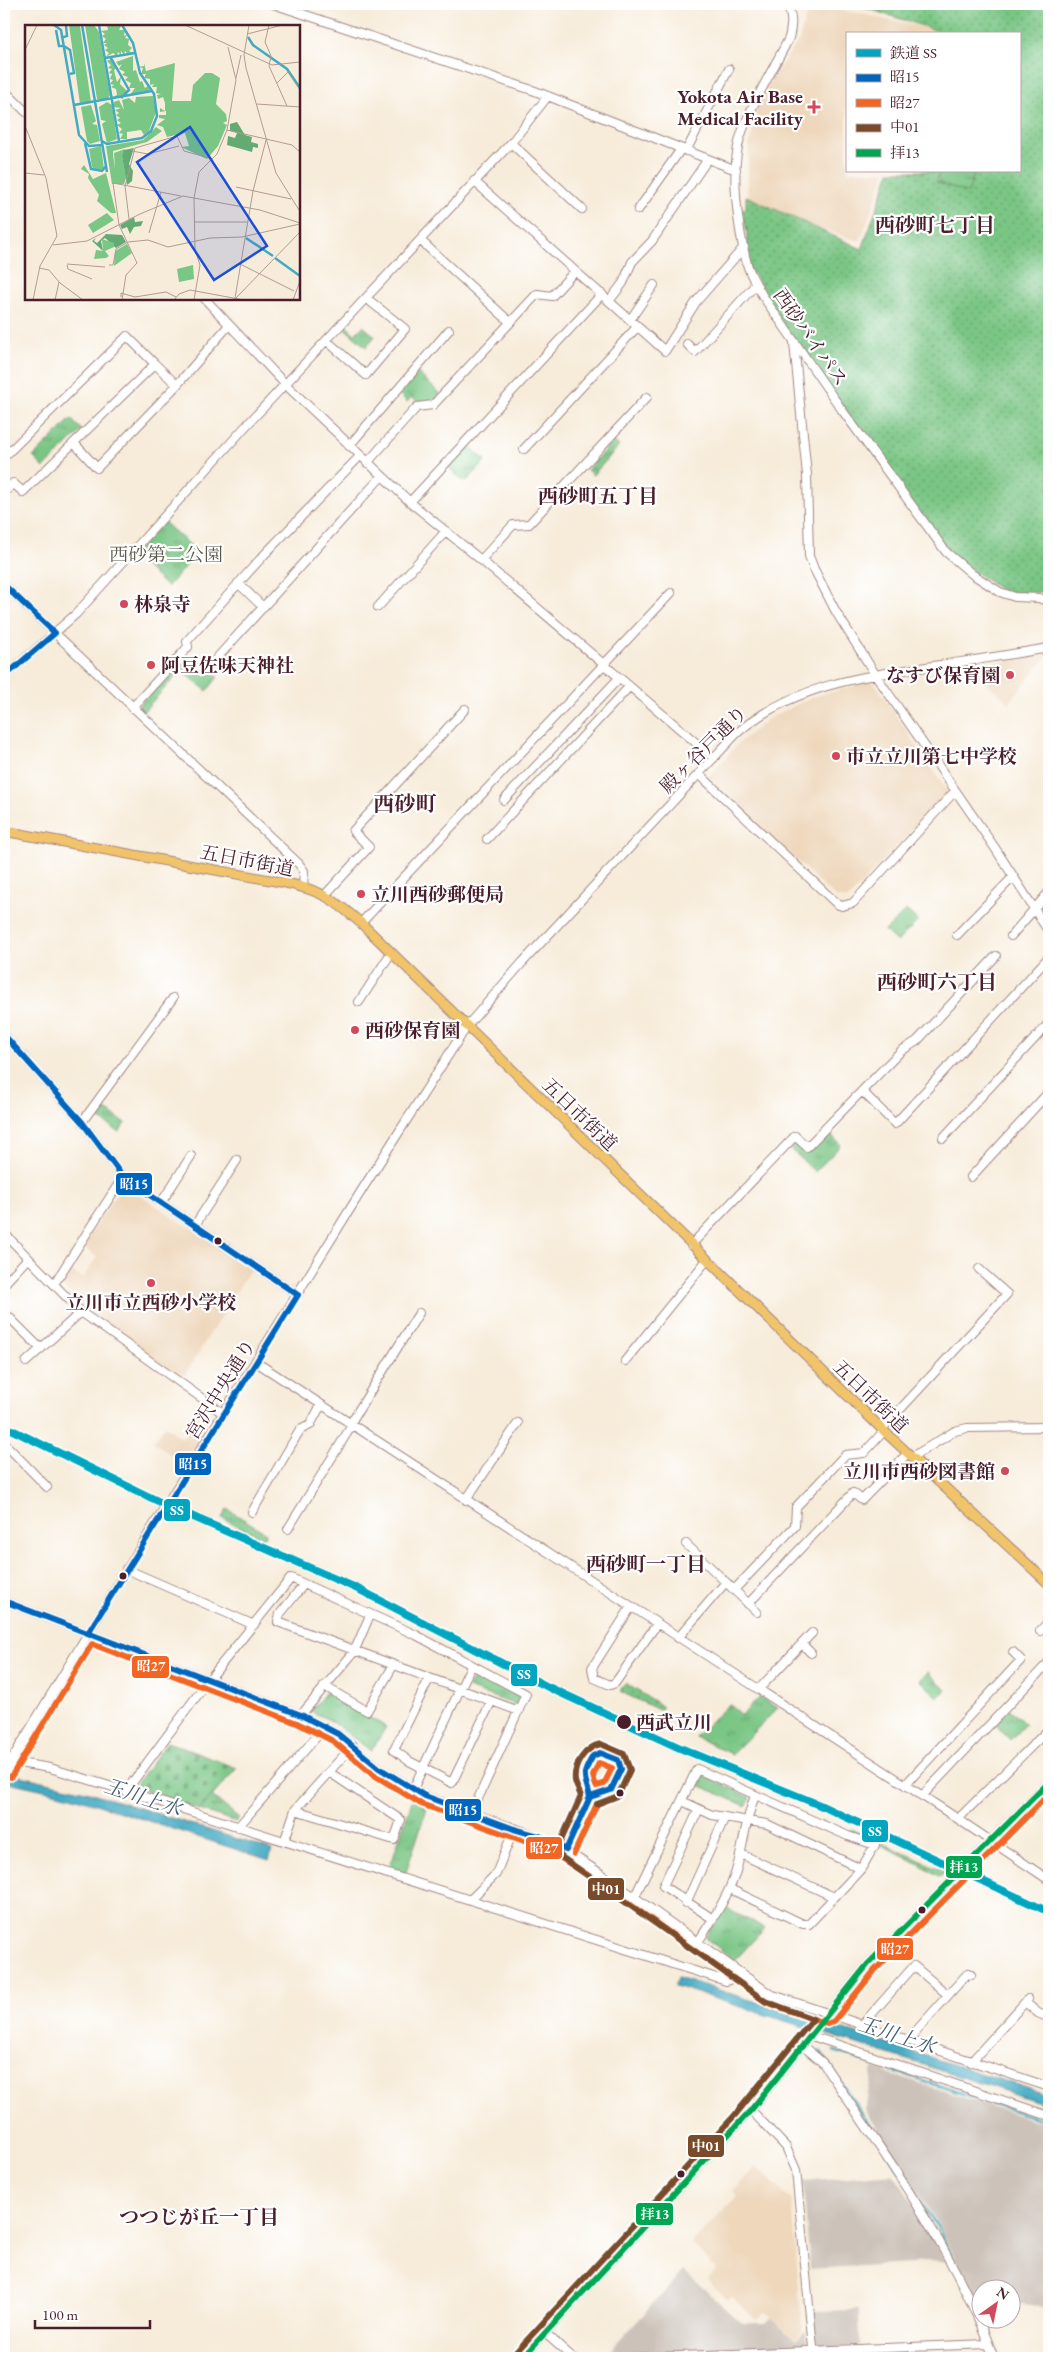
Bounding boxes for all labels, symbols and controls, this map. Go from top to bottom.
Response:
inset map [25,25,300,300]
legend [846,32,1020,172]
text: 鉄道 SS [890,43,937,62]
text: 昭15 [890,67,919,86]
place label: Yokota Air Base Medical Facility [677,84,804,131]
text: 昭27 [890,93,920,112]
marker: Yokota Air Base Medical Facility [807,100,821,114]
text: 中01 [890,117,919,136]
text: 拝13 [890,143,919,162]
district label: 西砂町七丁目 [875,212,995,238]
street label: 西砂バイパス [768,284,853,391]
district label: 西砂町五丁目 [538,483,658,509]
park label: 西砂第二公園 [109,542,223,567]
place label: 林泉寺 [134,592,191,617]
marker: 林泉寺 [118,598,130,610]
place label: 阿豆佐味天神社 [161,653,294,678]
marker: 阿豆佐味天神社 [145,659,157,671]
place label: なすび保育園 [886,663,1000,688]
marker: なすび保育園 [1004,669,1016,681]
street label: 殿ヶ谷戸通り [654,700,753,799]
place label: 市立立川第七中学校 [846,744,1017,769]
marker: 市立立川第七中学校 [830,750,842,762]
district label: 西砂町 [374,790,437,817]
street label: 五日市街道 [198,839,296,882]
place label: 立川西砂郵便局 [371,882,504,907]
marker: 立川西砂郵便局 [355,888,367,900]
district label: 西砂町六丁目 [877,969,997,995]
place label: 西砂保育園 [365,1018,460,1043]
marker: 西砂保育園 [349,1024,361,1036]
street label: 五日市街道 [537,1072,623,1156]
line badge: 昭15 [115,1172,153,1196]
text: 昭15 [120,1175,148,1193]
unlabelled marker [213,1236,223,1246]
marker: 立川市立西砂小学校 [145,1277,157,1289]
place label: 立川市立西砂小学校 [65,1290,237,1315]
street label: 宮沢中央通り [180,1334,261,1444]
street label: 五日市街道 [828,1354,914,1438]
line badge: 昭15 [174,1452,212,1476]
text: 昭15 [179,1455,207,1473]
place label: 立川市西砂図書館 [843,1459,995,1484]
marker: 立川市西砂図書館 [999,1465,1011,1477]
line badge: SS [163,1498,191,1522]
text: SS [170,1501,184,1519]
district label: 西砂町一丁目 [586,1551,706,1577]
unlabelled marker [118,1571,128,1581]
line badge: 昭27 [131,1655,170,1679]
text: 昭27 [137,1657,166,1675]
line badge: SS [510,1663,538,1687]
text: SS [517,1665,531,1683]
place label: 西武立川 [636,1710,712,1735]
marker: 西武立川 [615,1713,633,1731]
water label: 玉川上水 [101,1772,187,1822]
unlabelled marker [615,1788,625,1798]
line badge: 昭15 [444,1798,482,1822]
text: 昭15 [449,1801,477,1819]
line badge: SS [861,1819,889,1843]
text: SS [868,1822,882,1840]
line badge: 昭27 [525,1836,563,1860]
text: 昭27 [530,1839,559,1857]
line badge: 拝13 [945,1855,983,1879]
text: 拝13 [950,1858,978,1876]
line badge: 中01 [587,1877,625,1901]
text: 中01 [592,1880,620,1898]
unlabelled marker [917,1905,927,1915]
line badge: 昭27 [876,1937,914,1961]
text: 昭27 [881,1940,910,1958]
water label: 玉川上水 [855,2010,941,2060]
line badge: 中01 [687,2134,725,2158]
text: 中01 [692,2137,720,2155]
unlabelled marker [676,2169,686,2179]
line badge: 拝13 [635,2202,674,2226]
district label: つつじが丘一丁目 [119,2204,279,2230]
text: 拝13 [641,2205,669,2223]
north arrow [970,2280,1020,2330]
text: N [993,2282,1013,2304]
scale bar [35,2297,150,2329]
text: 100 m [42,2305,79,2324]

